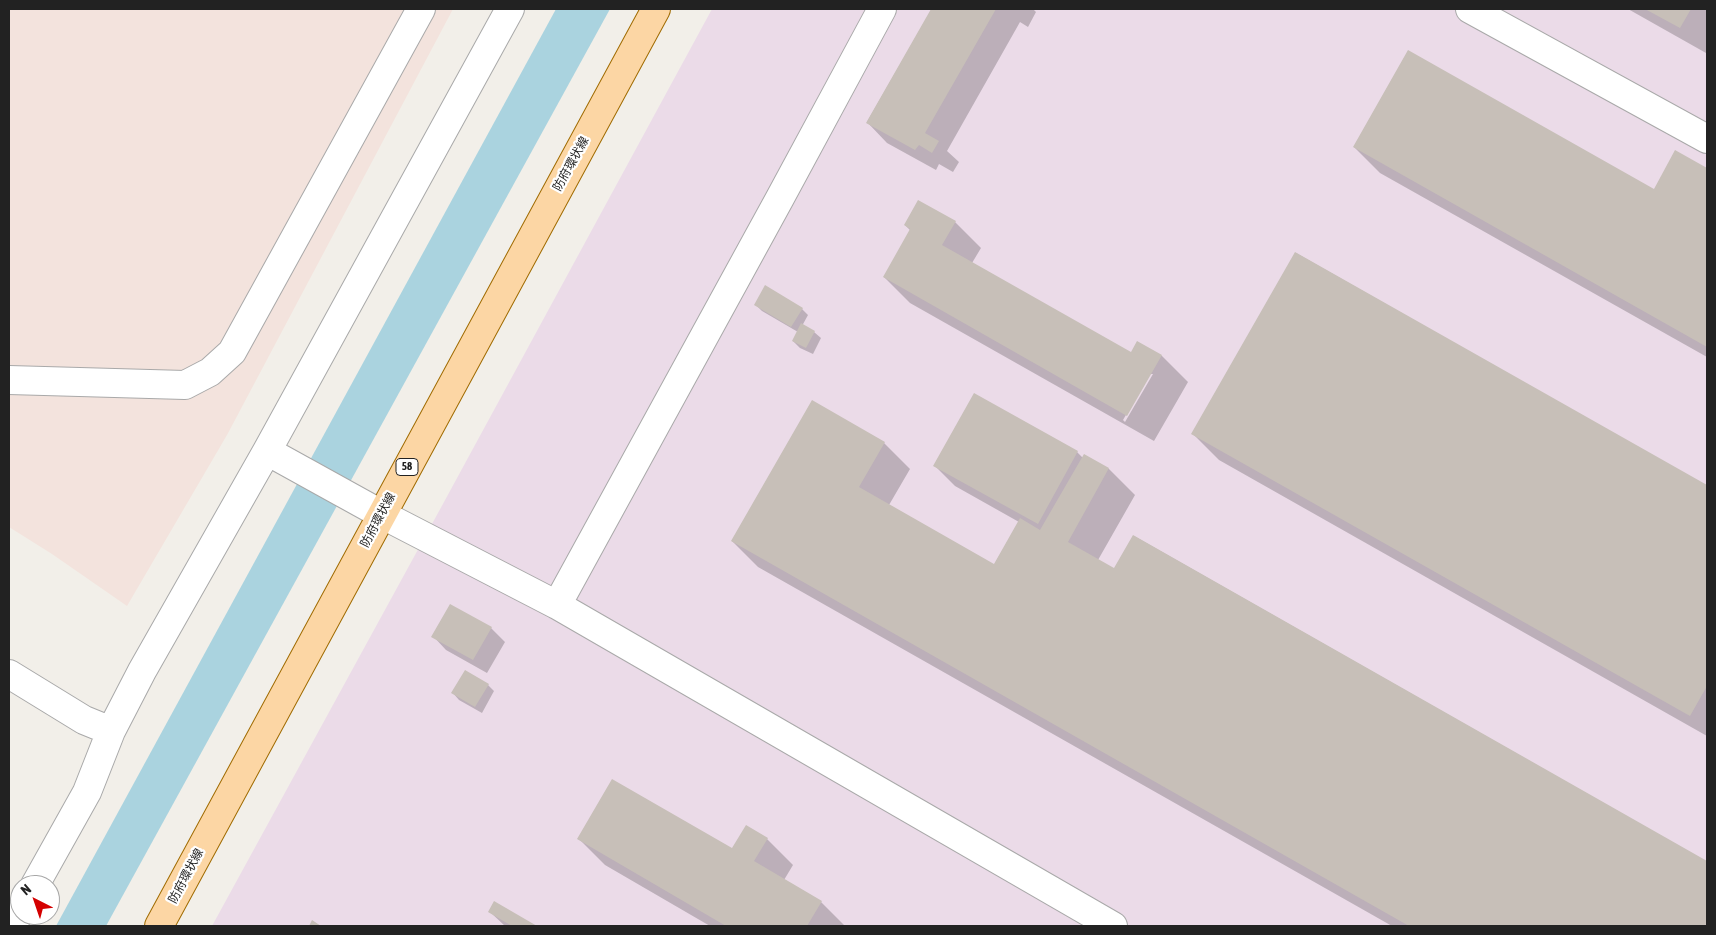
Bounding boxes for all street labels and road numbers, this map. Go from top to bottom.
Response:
street label: 防府環状線 [550,134,592,194]
road number: 58 [396,458,418,476]
street label: 防府環状線 [358,490,398,550]
street label: 防府環状線 [166,846,206,906]

